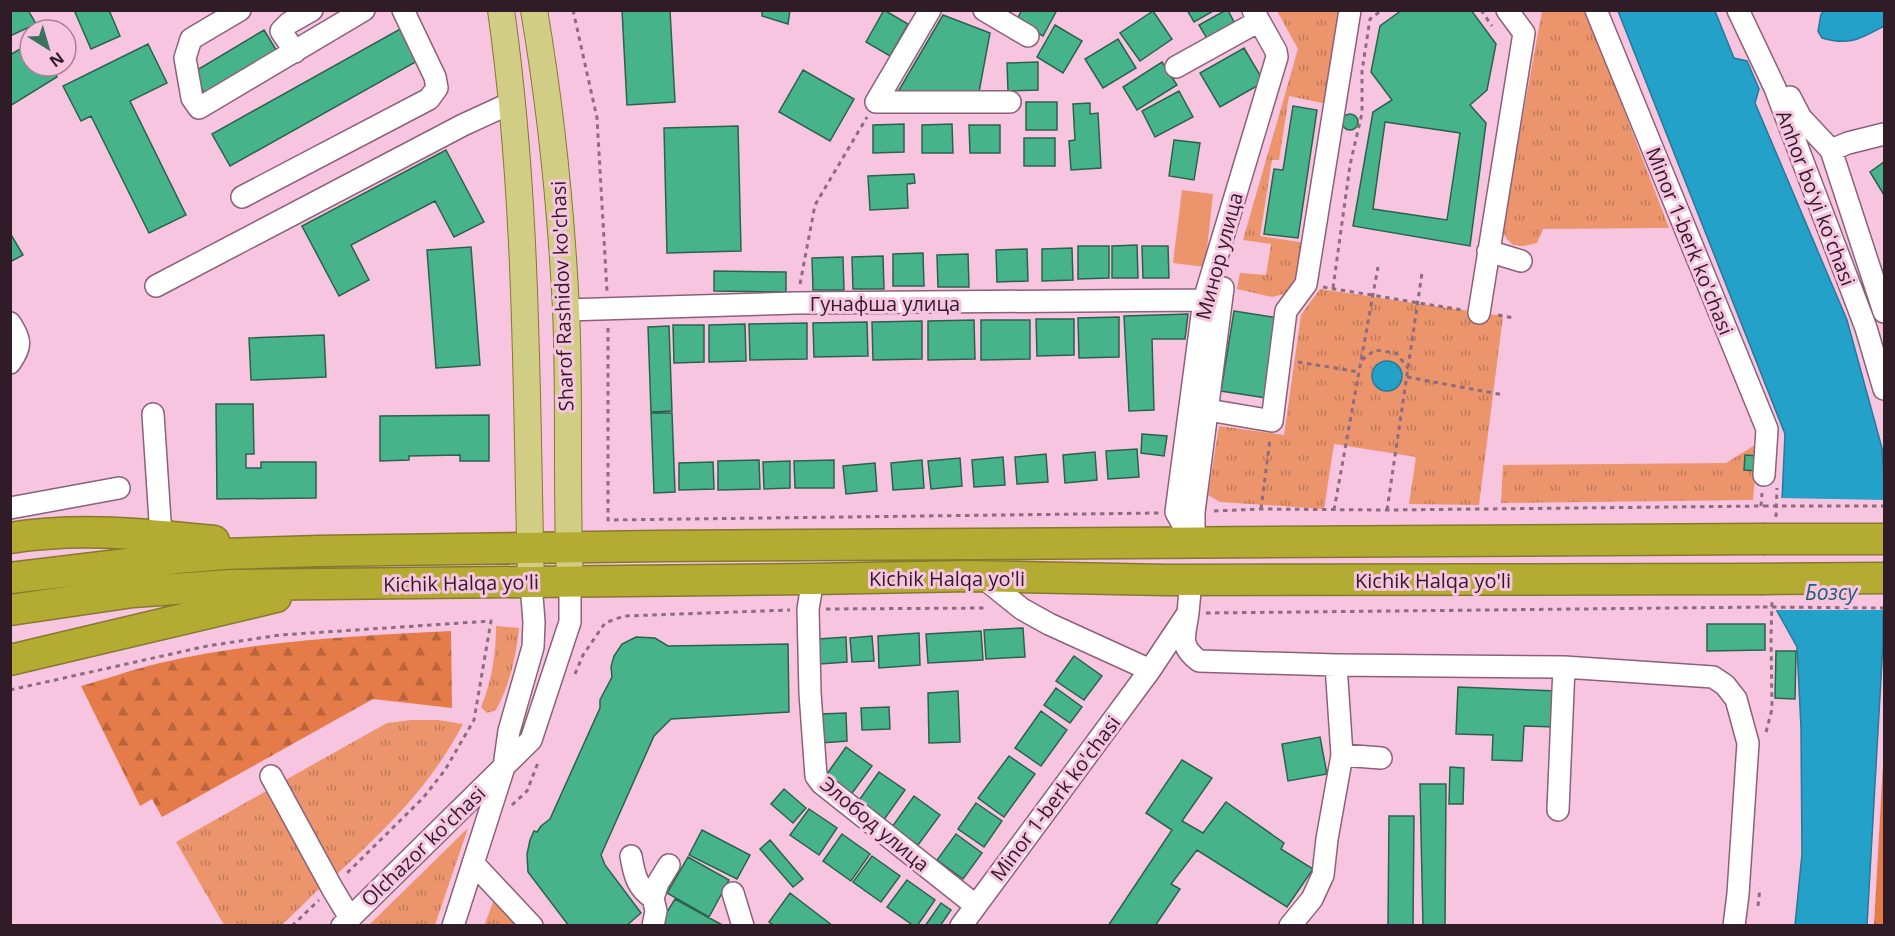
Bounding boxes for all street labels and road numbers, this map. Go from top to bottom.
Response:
street label: Anhor boʻyi koʻchasi [1770,106,1862,290]
street label: Minor 1-berk ko'chasi [1640,143,1740,339]
street label: Sharof Rashidov ko'chasi [544,180,580,412]
street label: Минор улица [1189,189,1249,323]
street label: Гунафша улица [810,290,960,317]
street label: Kichik Halqa yo'li [869,565,1025,592]
street label: Kichik Halqa yo'li [1355,567,1511,594]
street label: Kichik Halqa yo'li [383,568,539,598]
street label: Minor 1-berk ko'chasi [984,710,1126,886]
street label: Элобод улица [815,770,935,878]
street label: Olchazor ko'chasi [355,780,491,912]

